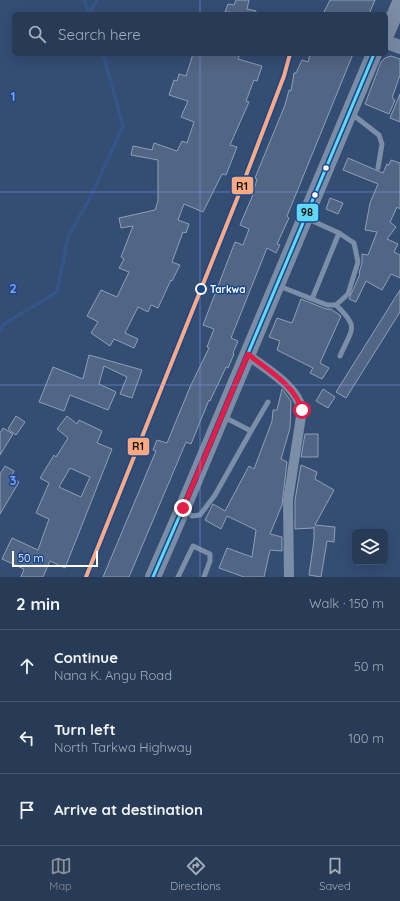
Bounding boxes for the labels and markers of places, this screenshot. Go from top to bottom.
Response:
unlabelled marker [321,163,331,173]
unlabelled marker [310,190,320,200]
marker: Tarkwa [195,283,207,295]
place label: Tarkwa [210,283,246,296]

